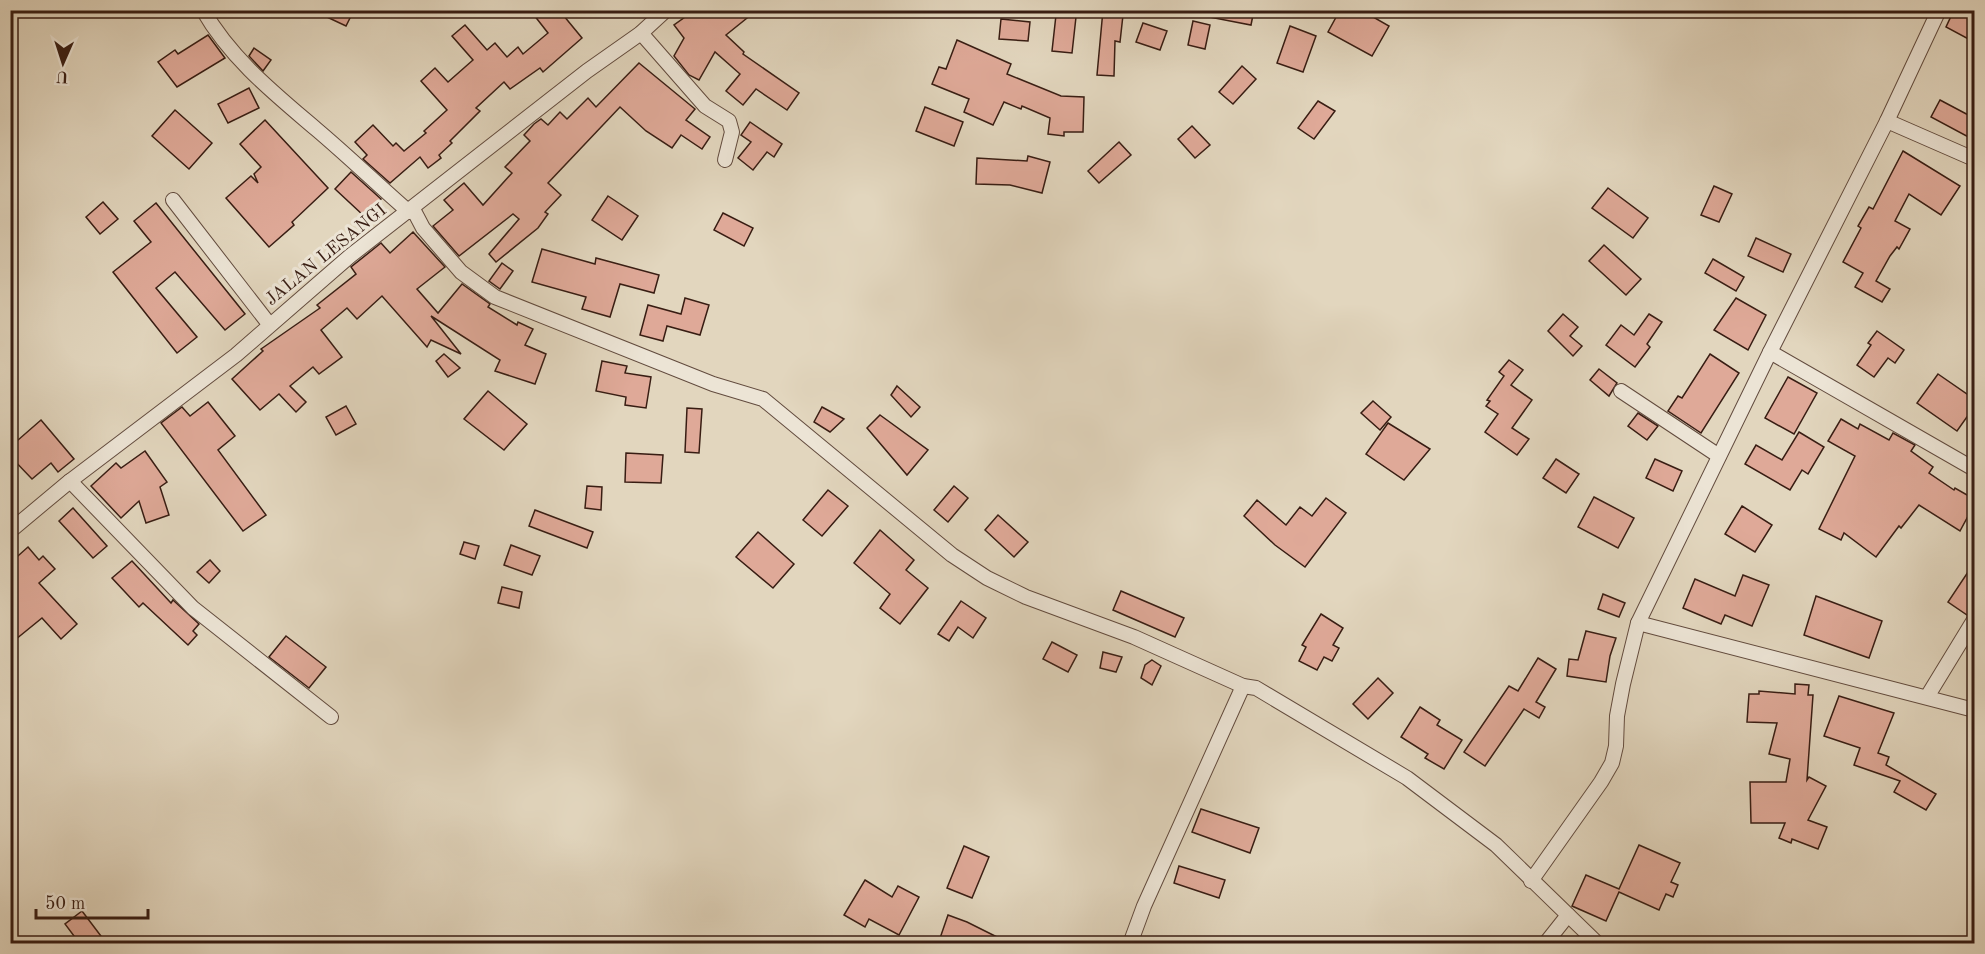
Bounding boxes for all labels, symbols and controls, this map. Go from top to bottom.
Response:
north arrow [33,33,93,93]
text: U [55,68,69,84]
street label: JALAN LESANGI [262,201,390,309]
scale bar [36,882,148,920]
text: 50 m [45,895,85,913]

